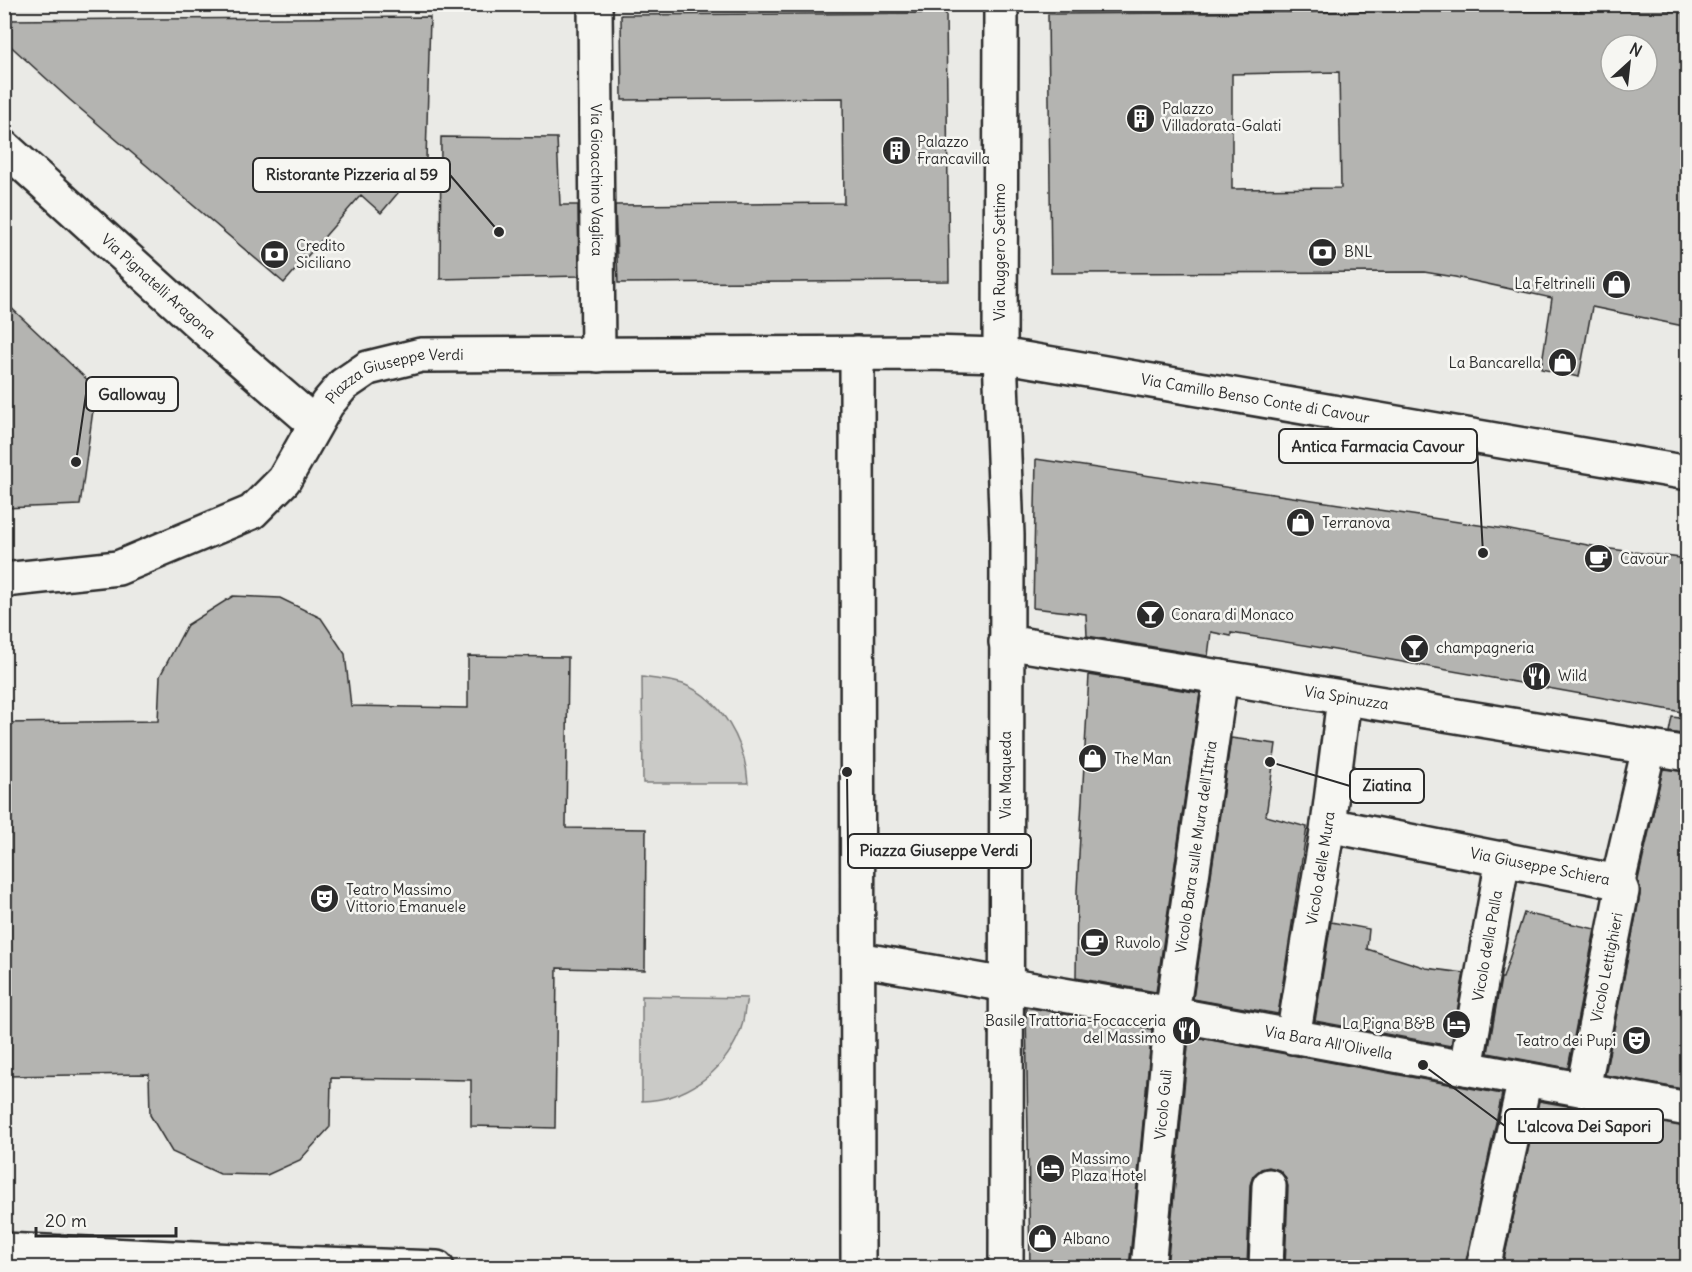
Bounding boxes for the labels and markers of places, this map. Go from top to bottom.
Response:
place label: Palazzo Villadorata-Galati [1162,99,1281,135]
building icon: Palazzo Villadorata-Galati [1125,102,1157,134]
place label: Palazzo Francavilla [917,132,991,168]
building icon: Palazzo Francavilla [880,135,912,167]
callout: Ristorante Pizzeria al 59 [253,158,450,192]
place label: Credito Siciliano [296,236,351,272]
bank icon: BNL [1307,236,1339,268]
bank icon: Credito Siciliano [259,239,291,271]
place label: BNL [1344,242,1372,261]
shop icon: La Feltrinelli [1600,268,1632,300]
place label: La Feltrinelli [1514,274,1595,293]
shop icon: La Bancarella [1546,347,1578,379]
place label: La Bancarella [1449,353,1541,372]
callout: Galloway [86,377,178,411]
callout: Antica Farmacia Cavour [1279,429,1477,463]
shop icon: Terranova [1285,507,1317,539]
place label: Terranova [1322,513,1391,532]
cafe icon: Cavour [1583,543,1615,575]
place label: Cavour [1620,549,1669,568]
bar icon: Conara di Monaco [1134,599,1166,631]
place label: Conara di Monaco [1171,605,1294,624]
bar icon: champagneria [1399,632,1431,664]
place label: champagneria [1436,638,1535,657]
restaurant icon: Wild [1521,660,1553,692]
place label: Wild [1558,666,1587,685]
shop icon: The Man [1077,743,1109,775]
place label: The Man [1114,749,1172,768]
callout: Ziatina [1350,769,1424,803]
callout: Piazza Giuseppe Verdi [848,834,1031,868]
place label: Teatro Massimo Vittorio Emanuele [346,880,466,916]
theatre icon: Teatro Massimo Vittorio Emanuele [309,883,341,915]
cafe icon: Ruvolo [1078,927,1110,959]
place label: Ruvolo [1115,933,1161,952]
hotel icon: La Pigna B&B [1440,1008,1472,1040]
place label: Basile Trattoria-Focacceria del Massimo [985,1011,1166,1047]
restaurant icon: Basile Trattoria-Focacceria del Massimo [1171,1014,1203,1046]
place label: La Pigna B&B [1342,1014,1435,1033]
theatre icon: Teatro dei Pupi [1621,1025,1653,1057]
place label: Teatro dei Pupi [1516,1031,1616,1050]
callout: L'alcova Dei Sapori [1505,1109,1663,1143]
place label: Massimo Plaza Hotel [1071,1149,1147,1185]
hotel icon: Massimo Plaza Hotel [1034,1152,1066,1184]
shop icon: Albano [1026,1223,1058,1255]
place label: Albano [1063,1229,1110,1248]

